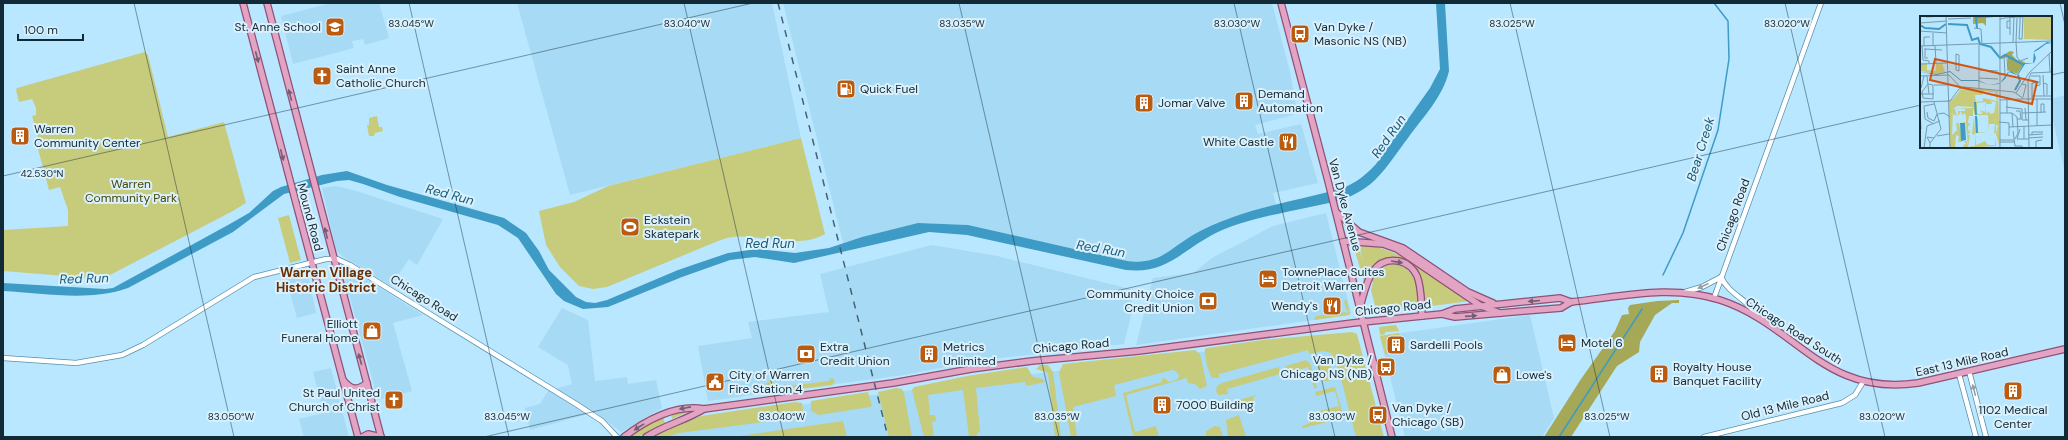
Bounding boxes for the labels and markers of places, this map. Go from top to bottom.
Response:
school or university icon: St. Anne School [324,16,346,38]
place label: St. Anne School [234,19,321,35]
place label: Van Dyke / Masonic NS (NB) [1314,19,1407,49]
bus stop icon: Van Dyke / Masonic NS (NB) [1289,23,1311,45]
place label: Saint Anne Catholic Church [336,61,426,91]
church icon: Saint Anne Catholic Church [311,65,333,87]
fuel station icon: Quick Fuel [835,78,857,100]
place label: Quick Fuel [860,81,918,97]
place label: Demand Automation [1258,86,1323,116]
building icon: Demand Automation [1233,90,1255,112]
building icon: Jomar Valve [1133,92,1155,114]
place label: Jomar Valve [1158,95,1226,111]
place label: Warren Community Center [34,121,141,151]
building icon: Warren Community Center [9,125,31,147]
restaurant icon: White Castle [1277,131,1299,153]
place label: White Castle [1203,134,1274,150]
place label: Eckstein Skatepark [644,212,699,242]
sports icon: Eckstein Skatepark [619,216,641,238]
place label: TownePlace Suites Detroit Warren [1282,264,1385,294]
hotel icon: TownePlace Suites Detroit Warren [1257,268,1279,290]
place label: Community Choice Credit Union [1087,286,1194,316]
bank icon: Community Choice Credit Union [1197,290,1219,312]
restaurant icon: Wendy's [1321,295,1343,317]
place label: Wendy's [1271,298,1318,314]
place label: Elliott Funeral Home [281,316,358,346]
shop icon: Elliott Funeral Home [361,320,383,342]
hotel icon: Motel 6 [1556,332,1578,354]
building icon: Sardelli Pools [1385,334,1407,356]
place label: Motel 6 [1581,335,1623,351]
place label: Sardelli Pools [1410,337,1483,353]
place label: Extra Credit Union [820,339,890,369]
place label: Metrics Unlimited [943,339,996,369]
bank icon: Extra Credit Union [795,343,817,365]
building icon: Metrics Unlimited [918,343,940,365]
place label: Van Dyke / Chicago NS (NB) [1281,352,1372,382]
bus stop icon: Van Dyke / Chicago NS (NB) [1375,356,1397,378]
place label: Royalty House Banquet Facility [1673,359,1762,389]
building icon: Royalty House Banquet Facility [1648,363,1670,385]
shop icon: Lowe's [1491,364,1513,386]
place label: City of Warren Fire Station 4 [729,367,809,397]
place label: Lowe's [1516,367,1552,383]
public building icon: City of Warren Fire Station 4 [704,371,726,393]
building icon: 1102 Medical Center [2002,380,2024,402]
place label: St Paul United Church of Christ [289,385,380,415]
church icon: St Paul United Church of Christ [383,389,405,411]
building icon: 7000 Building [1151,394,1173,416]
place label: 7000 Building [1176,397,1254,413]
place label: Van Dyke / Chicago (SB) [1392,400,1464,430]
place label: 1102 Medical Center [1978,402,2048,432]
bus stop icon: Van Dyke / Chicago (SB) [1367,404,1389,426]

